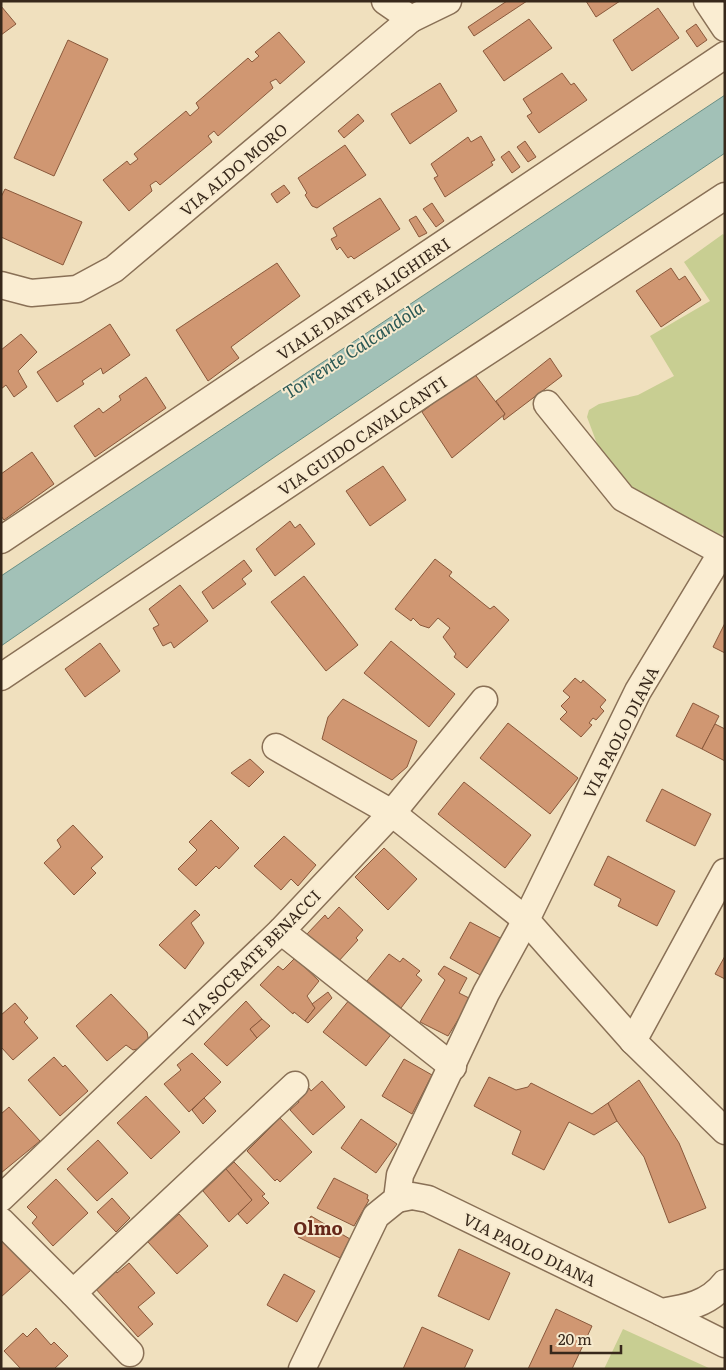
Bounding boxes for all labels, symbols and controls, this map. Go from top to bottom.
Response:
street label: VIA ALDO MORO [174,117,292,221]
street label: VIALE DANTE ALIGHIERI [272,231,454,365]
water label: Torrente Calcandola [277,293,430,405]
street label: VIA GUIDO CAVALCANTI [273,369,451,501]
street label: VIA PAOLO DIANA [576,661,664,802]
street label: VIA SOCRATE BENACCI [176,883,326,1033]
street label: VIA PAOLO DIANA [459,1206,601,1292]
district label: Olmo [293,1214,343,1241]
scale bar [551,1322,621,1354]
text: 20 m [558,1327,592,1350]

